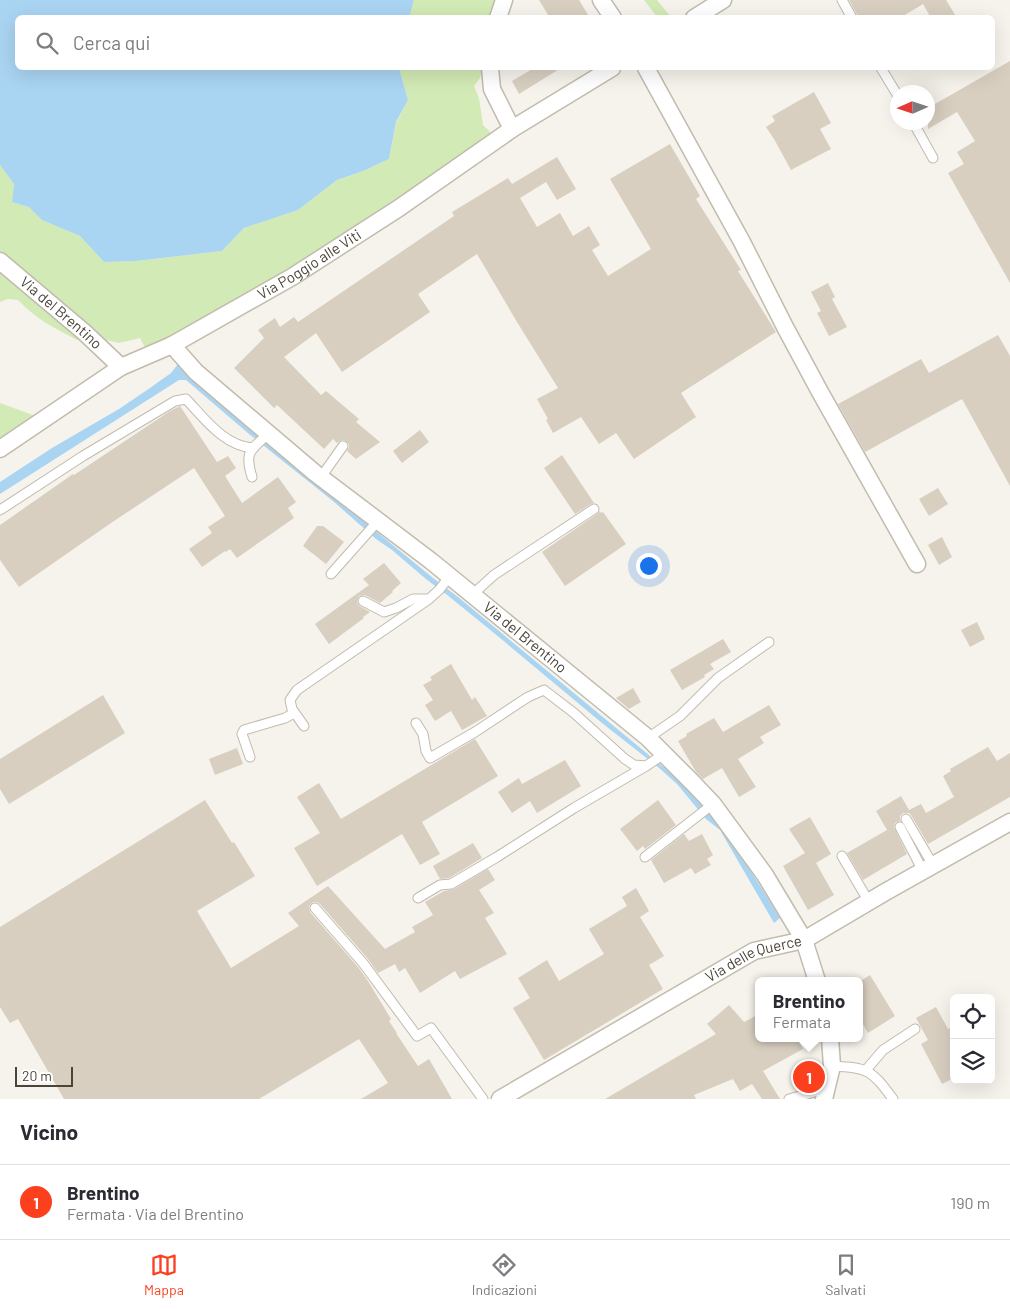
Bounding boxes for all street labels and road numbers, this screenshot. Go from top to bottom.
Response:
street label: Via Poggio alle Viti [254,225,364,303]
street label: Via del Brentino [17,272,106,352]
street label: Via del Brentino [480,597,571,676]
street label: Via delle Querce [702,931,803,985]

